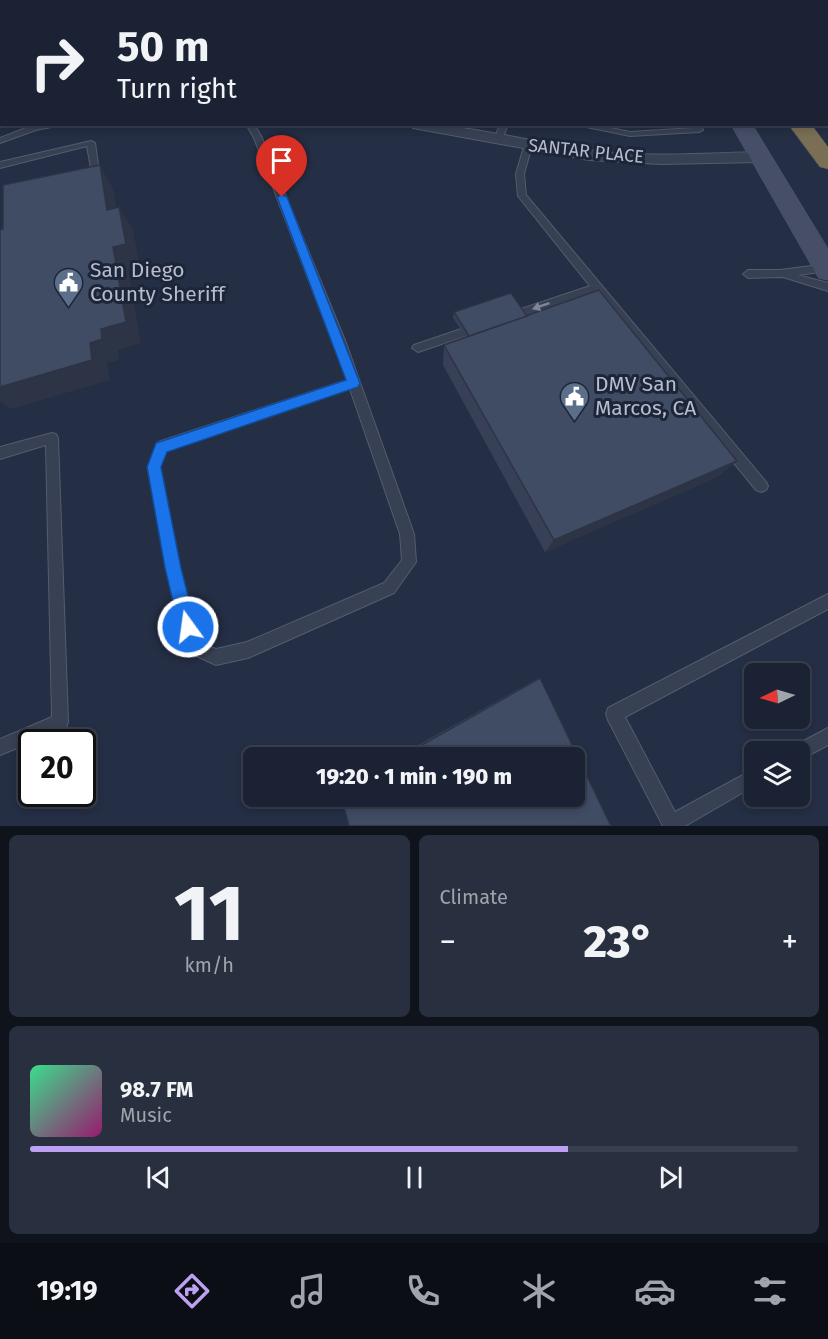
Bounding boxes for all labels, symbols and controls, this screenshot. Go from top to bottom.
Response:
text: 50 m [117,22,210,72]
icon: right [18,24,96,102]
text: Turn right [117,73,237,105]
street label: SANTAR PLACE [527,134,645,168]
pin [256,135,307,197]
icon: arrive [265,144,298,177]
place label: San Diego County Sheriff [90,257,227,307]
public building icon: San Diego County Sheriff [53,266,85,308]
one-way arrow [532,302,550,311]
place label: DMV San Marcos, CA [595,371,696,421]
public building icon: DMV San Marcos, CA [558,380,590,422]
position arrow [156,595,220,659]
north arrow [744,663,810,729]
map controls [744,663,810,807]
speed limit sign: 20 [18,729,96,807]
button: layers [744,741,810,807]
text: 19:20 · 1 min · 190 m [316,763,512,790]
text: 11 [174,867,245,961]
text: Climate [440,885,508,909]
text: 23° [584,915,654,969]
text: − [440,922,456,962]
text: + [782,922,798,962]
text: km/h [185,953,234,977]
text: 98.7 FM [120,1076,193,1103]
text: Music [120,1103,172,1127]
icon: previous [142,1161,175,1194]
icon: pause [398,1161,431,1194]
icon: next [654,1161,687,1194]
icon: directions [171,1270,213,1312]
icon: music [287,1270,329,1312]
icon: phone [402,1270,444,1312]
icon: climate [518,1270,560,1312]
icon: car [634,1270,676,1312]
icon: filters [749,1270,791,1312]
text: 19:19 [37,1275,98,1307]

